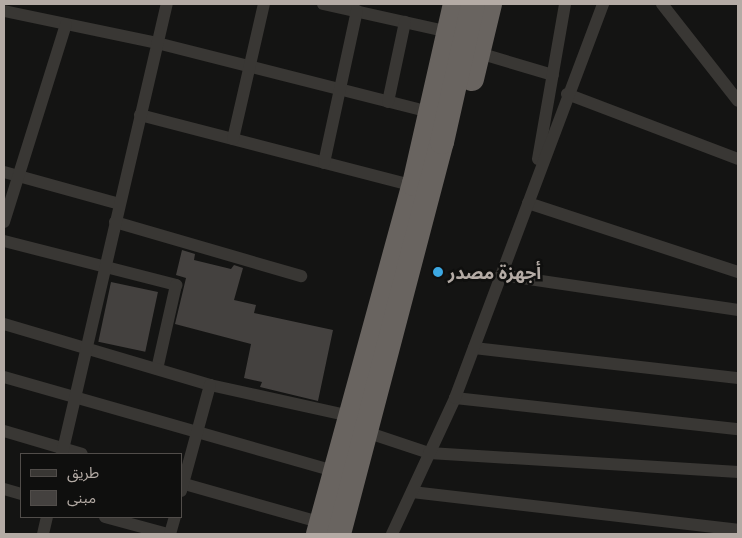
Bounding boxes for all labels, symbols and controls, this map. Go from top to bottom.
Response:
place label: أجهزة مصدر [448,261,541,283]
marker: أجهزة مصدر [432,266,444,278]
legend [20,453,182,518]
text: طريق [67,462,99,482]
text: مبنى [67,487,96,507]

